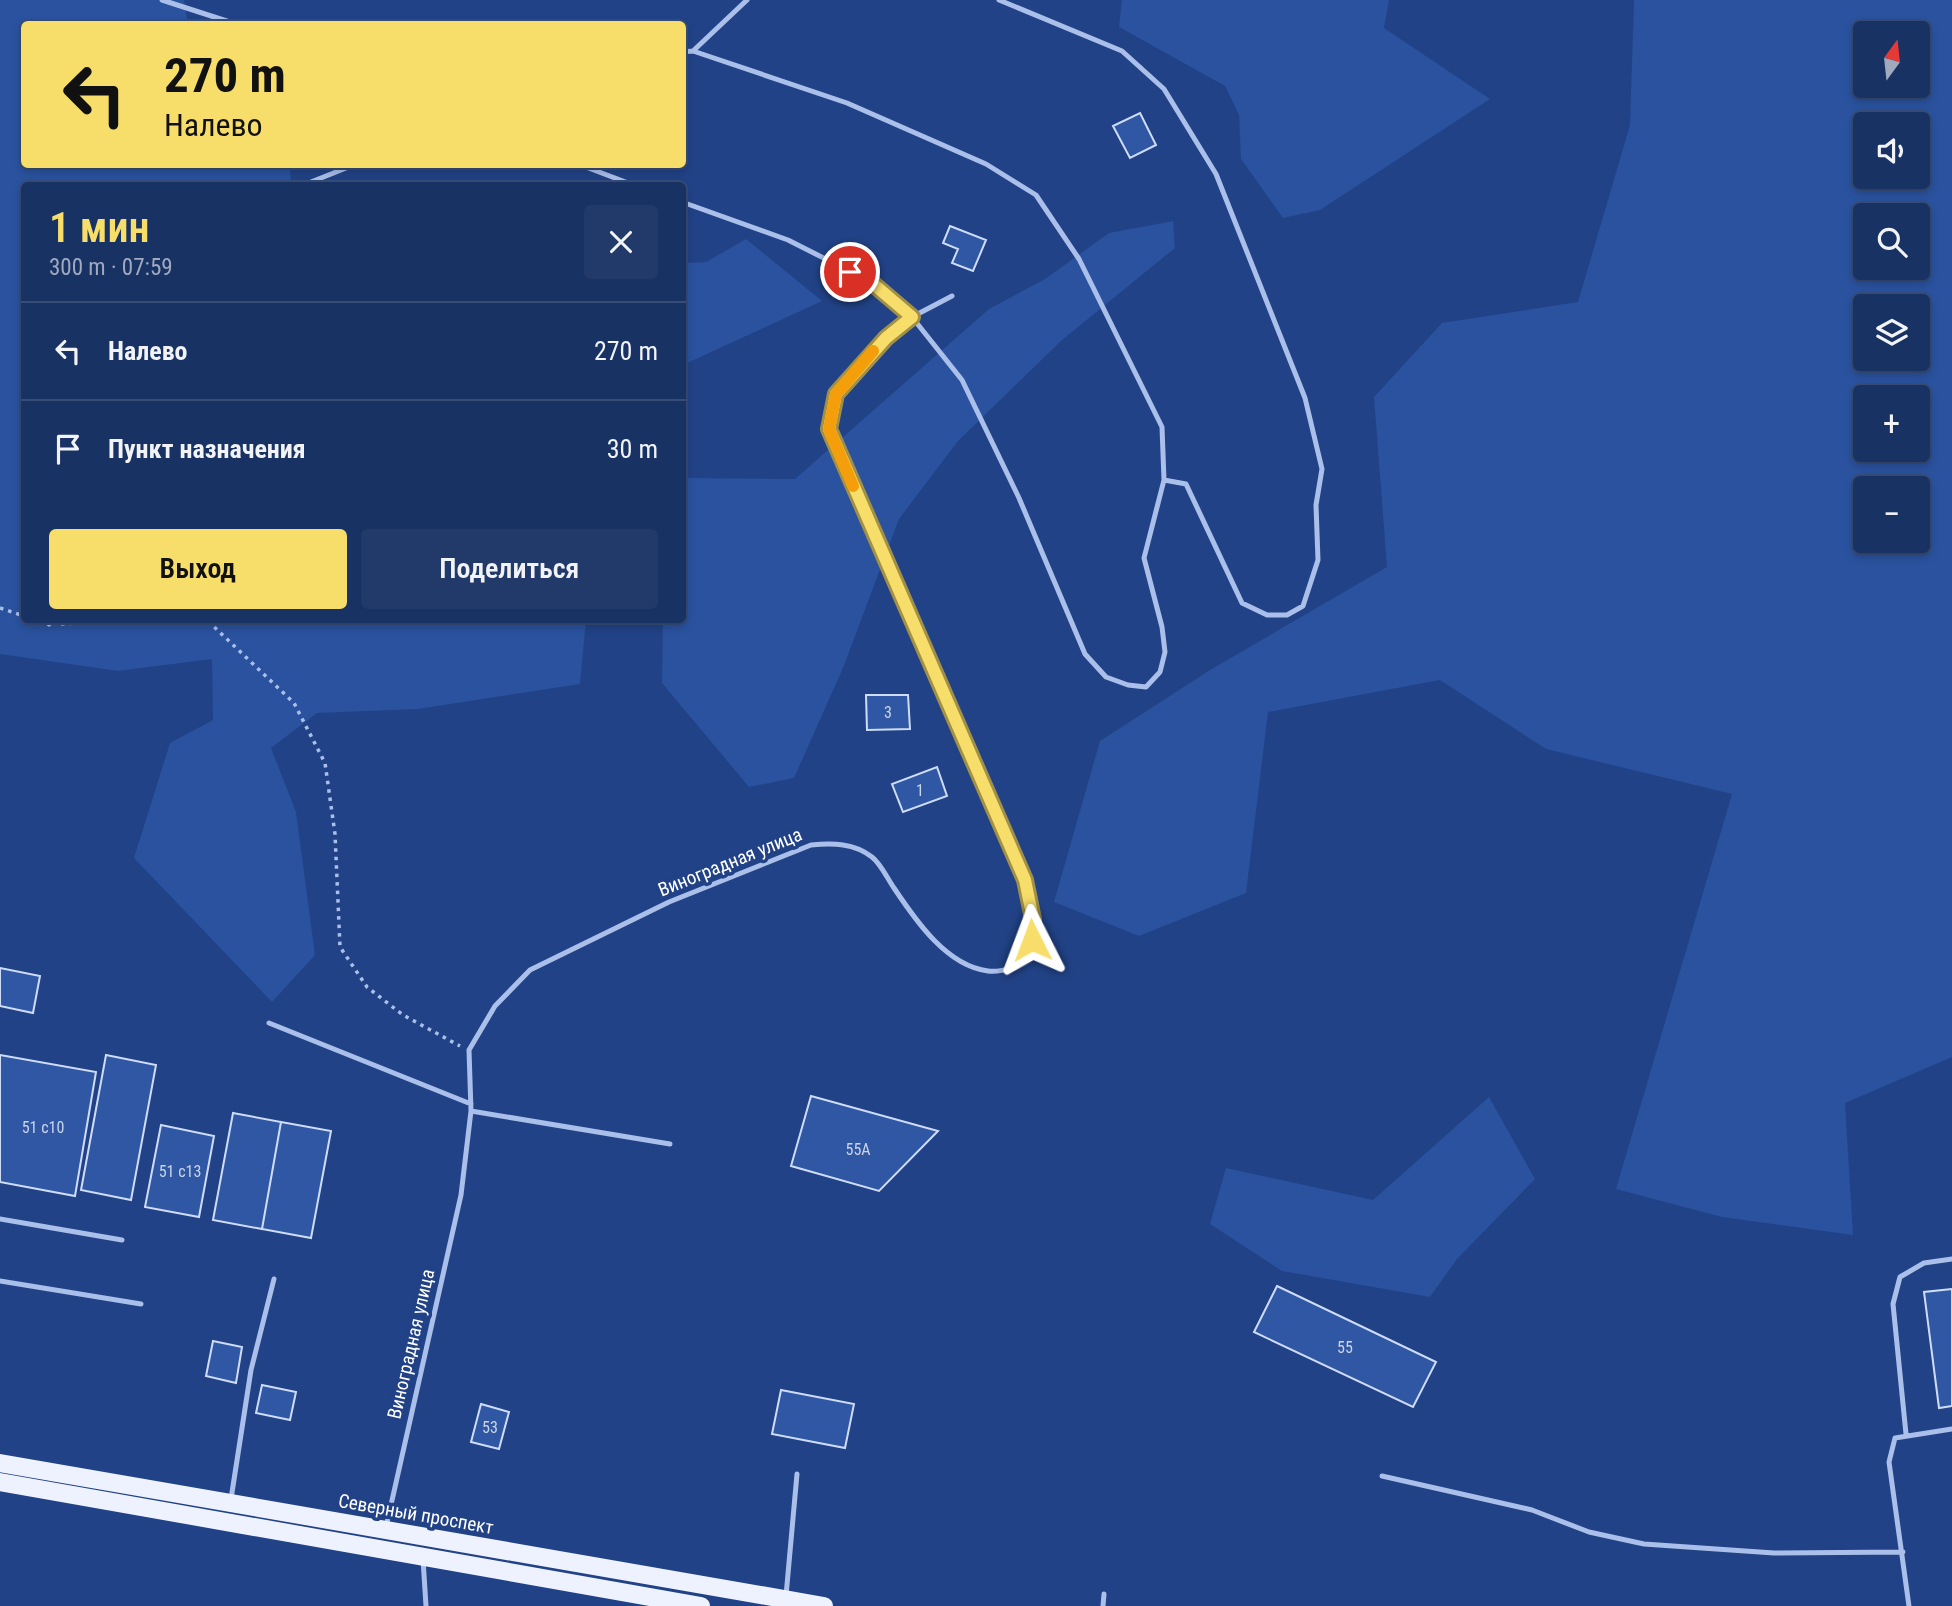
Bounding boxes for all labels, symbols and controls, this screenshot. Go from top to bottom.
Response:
north arrow [1853,21,1930,98]
map controls [1853,21,1930,553]
text: 270 m [164,47,286,104]
icon: left [49,49,140,140]
text: Налево [164,106,263,144]
button: sound [1853,112,1930,189]
text: 1 мин [49,203,150,252]
button: search [1853,203,1930,280]
button: close [584,205,658,279]
pin [820,242,880,302]
icon: arrive [831,253,869,291]
text: 300 m · 07:59 [49,254,173,281]
button: layers [1853,294,1930,371]
icon: left [49,332,87,370]
text: Налево [108,336,188,366]
text: 270 m [594,336,658,366]
button: + [1853,385,1930,462]
icon: arrive [49,430,87,468]
text: Пункт назначения [108,434,306,464]
text: 30 m [607,434,658,464]
button: − [1853,476,1930,553]
button: Выход [49,529,347,609]
button: Поделиться [361,529,658,609]
house number: 3 [884,703,892,722]
house number: 1 [916,781,924,800]
street label: Виноградная улица [655,823,805,901]
position arrow [995,903,1069,977]
house number: 51 с10 [22,1118,64,1137]
house number: 55А [845,1140,871,1159]
house number: 51 с13 [159,1162,201,1181]
street label: Виноградная улица [383,1267,439,1421]
house number: 55 [1337,1338,1353,1357]
house number: 53 [482,1418,498,1437]
street label: Северный проспект [337,1489,495,1539]

